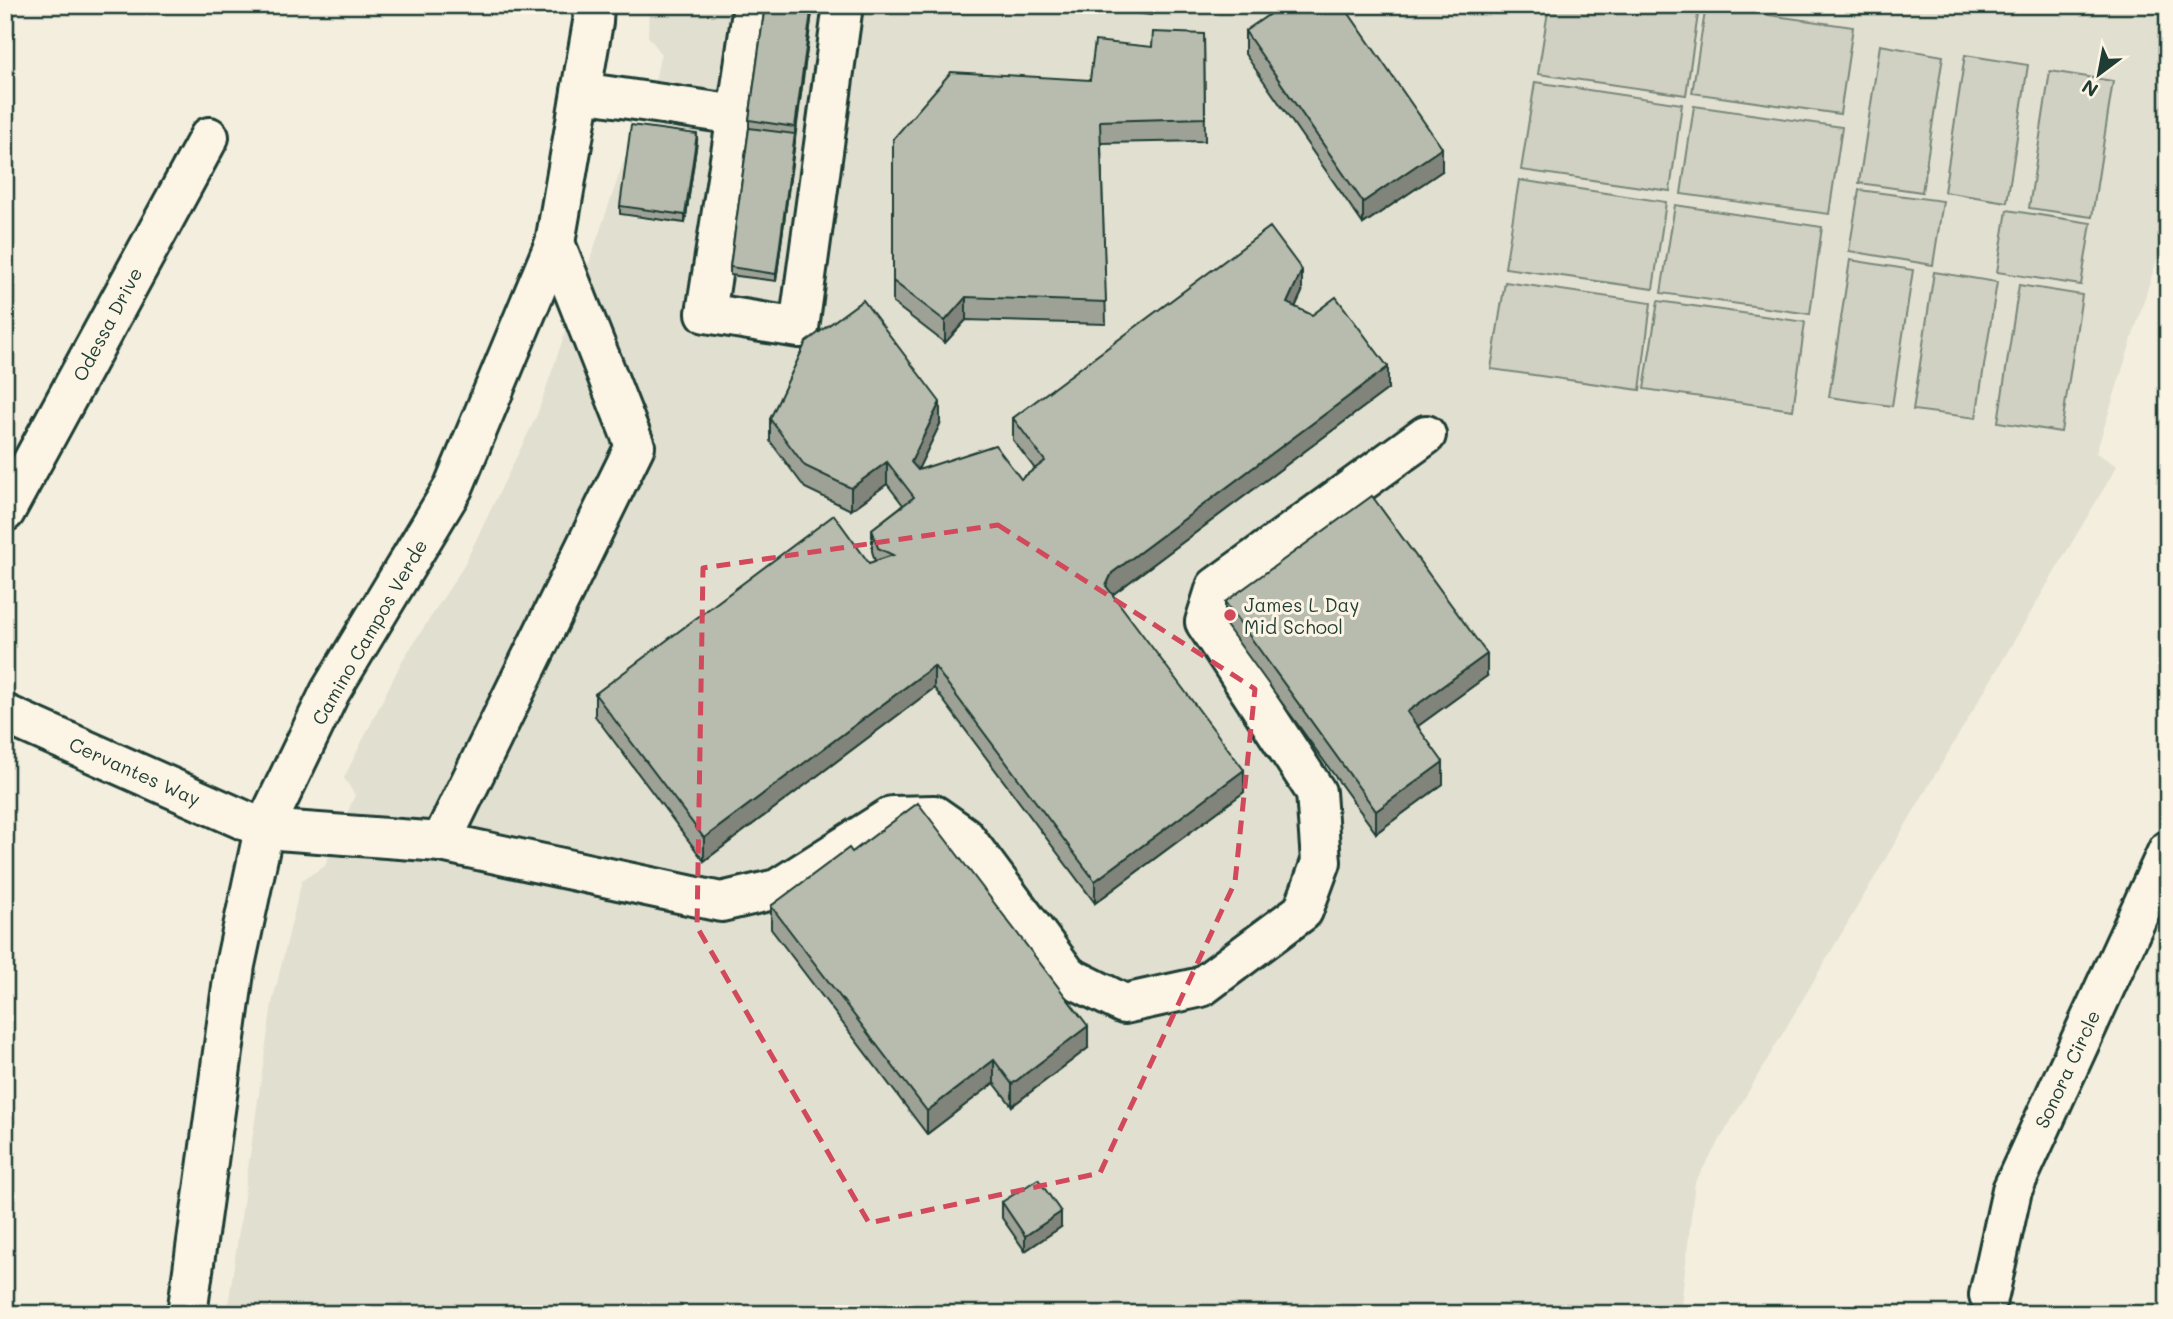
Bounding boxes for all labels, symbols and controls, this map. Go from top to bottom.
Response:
north arrow [2064,38,2134,108]
text: N [2077,74,2102,103]
street label: Odessa Drive [67,263,147,385]
street label: Camino Campos Verde [306,535,432,729]
place label: James L Day Mid School [1244,592,1359,639]
marker: James L Day Mid School [1222,607,1238,623]
street label: Cervantes Way [65,731,205,811]
street label: Sonora Circle [2029,1006,2105,1132]

